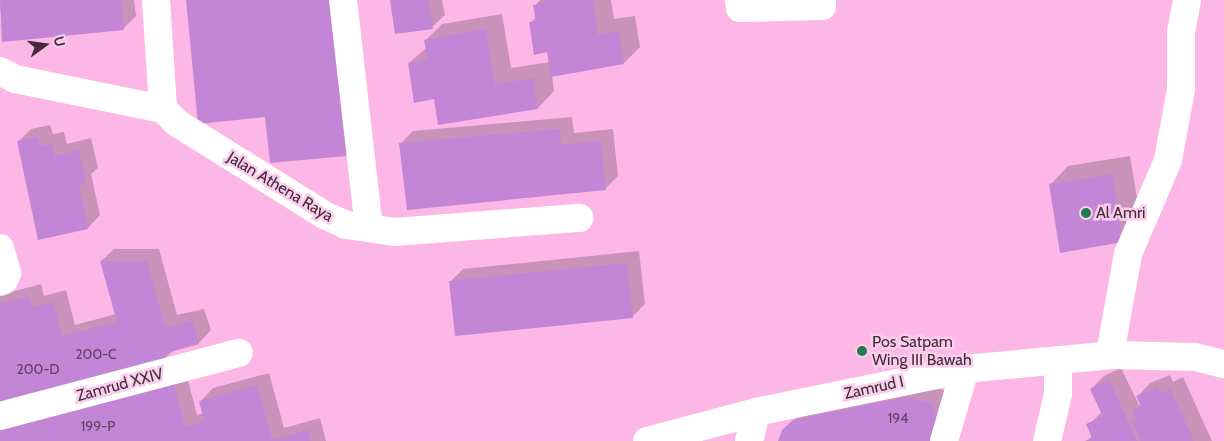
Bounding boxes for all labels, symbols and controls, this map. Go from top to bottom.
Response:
north arrow [20,20,70,70]
text: U [50,34,70,48]
street label: Jalan Athena Raya [224,148,336,226]
place label: Al Amri [1096,203,1145,223]
marker: Al Amri [1080,207,1092,219]
place label: Pos Satpam Wing III Bawah [872,332,972,370]
marker: Pos Satpam Wing III Bawah [856,345,868,357]
house number: 200-C [75,346,117,362]
house number: 200-D [17,361,59,377]
street label: Zamrud XXIV [74,364,166,406]
street label: Zamrud I [842,372,906,404]
house number: 194 [888,410,908,426]
house number: 199-P [81,418,115,434]

